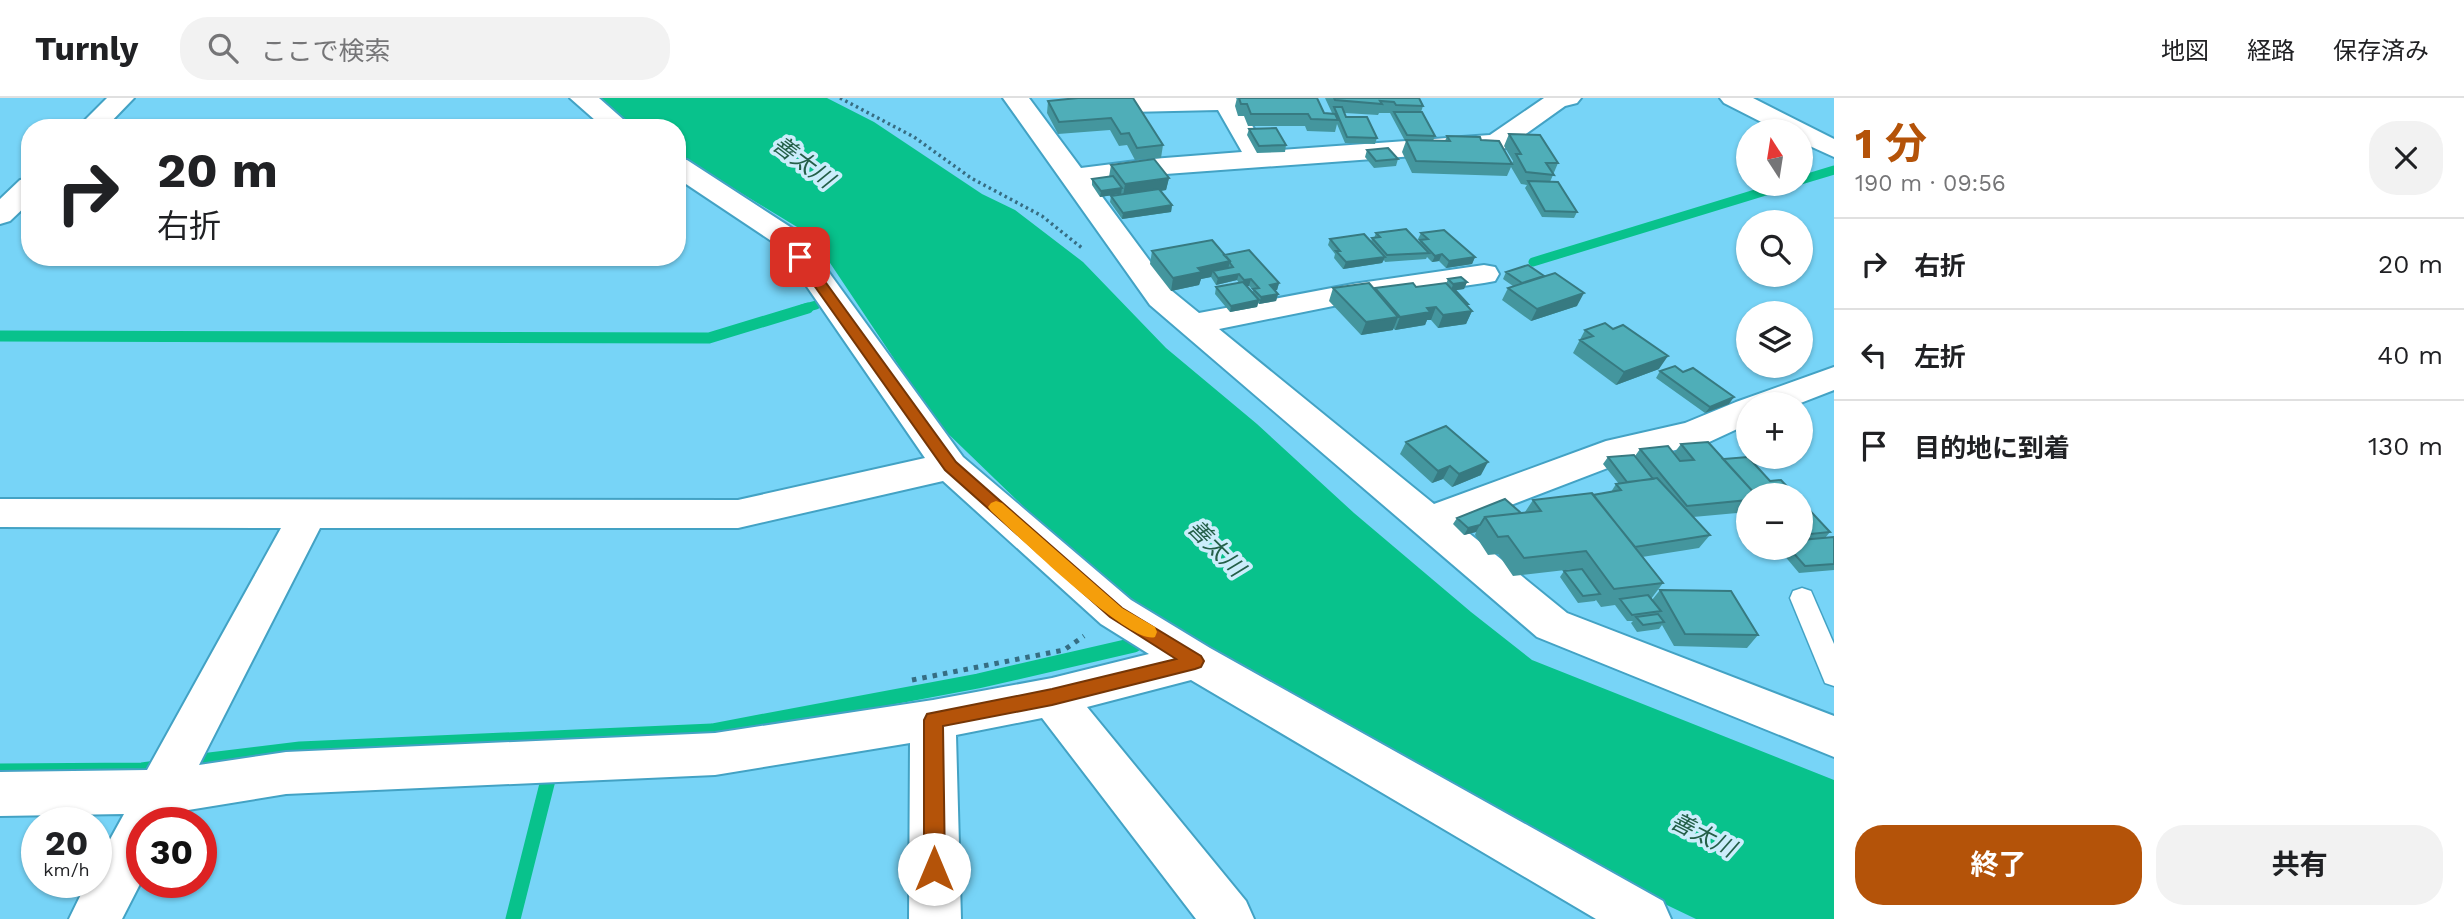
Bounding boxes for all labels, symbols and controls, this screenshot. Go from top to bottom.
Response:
search box [180,17,670,80]
text: Turnly [35,29,138,68]
icon: search [204,29,242,67]
text: ここで検索 [260,36,390,66]
text: 地図 [2161,37,2209,65]
text: 経路 [2247,37,2295,65]
text: 保存済み [2333,37,2429,65]
north arrow [1736,119,1813,196]
map controls [1736,119,1813,560]
text: 1 分 [1855,119,1927,168]
button: close [2369,121,2443,195]
water label: 善太川 [767,130,841,195]
text: 20 m [157,141,278,199]
icon: right [42,147,133,238]
text: 190 m · 09:56 [1855,170,2006,197]
text: 右折 [157,207,221,245]
button: search [1736,210,1813,287]
pin [770,227,830,287]
icon: arrive [781,238,819,276]
icon: right [1855,245,1893,283]
text: 20 m [2378,249,2443,279]
text: 右折 [1914,251,1966,281]
button: layers [1736,301,1813,378]
icon: left [1855,336,1893,374]
text: 40 m [2377,340,2443,370]
text: 左折 [1914,342,1966,372]
button: + [1736,392,1813,469]
icon: arrive [1855,427,1893,465]
text: 130 m [2368,431,2443,461]
text: 目的地に到着 [1914,433,2070,463]
button: − [1736,483,1813,560]
water label: 善太川 [1182,514,1252,584]
speed limit sign: 30 [126,807,217,898]
water label: 善太川 [1666,807,1743,864]
text: 20 [45,822,88,864]
button: 終了 [1855,825,2142,905]
button: 共有 [2156,825,2443,905]
position arrow [897,832,971,906]
text: km/h [43,859,90,880]

